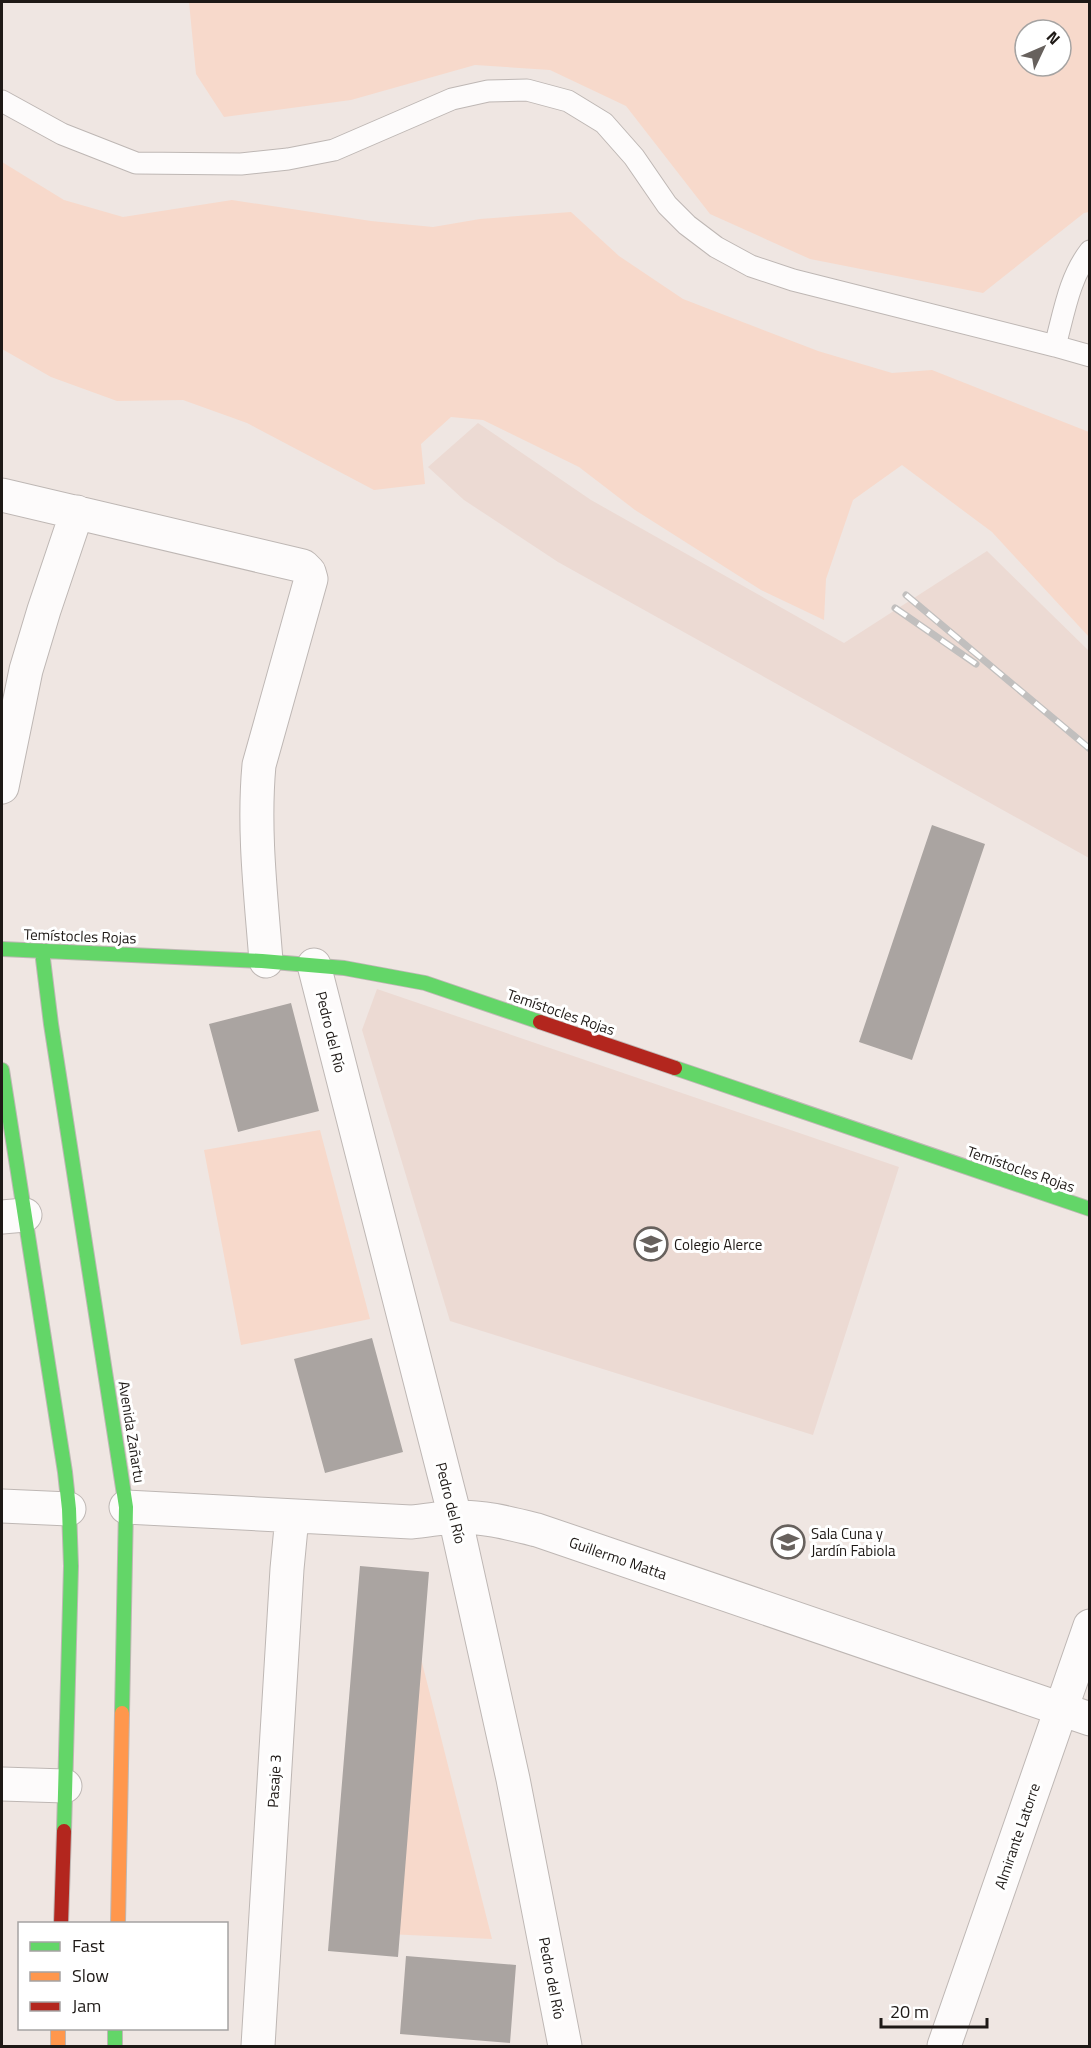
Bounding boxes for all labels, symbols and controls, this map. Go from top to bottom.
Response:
north arrow [1013,18,1073,78]
text: N [1041,25,1066,50]
street label: Temístocles Rojas [23,923,137,949]
street label: Temístocles Rojas [504,983,618,1041]
street label: Pedro del Río [310,989,352,1075]
street label: Temístocles Rojas [964,1140,1078,1198]
school or university icon: Colegio Alerce [633,1226,669,1262]
place label: Colegio Alerce [674,1233,762,1256]
street label: Avenida Zañartu [113,1379,151,1485]
street label: Pedro del Río [430,1460,472,1546]
place label: Sala Cuna y Jardín Fabiola [811,1522,896,1562]
school or university icon: Sala Cuna y Jardín Fabiola [770,1524,806,1560]
street label: Guillermo Matta [566,1531,670,1586]
street label: Pasaje 3 [261,1754,287,1808]
street label: Almirante Latorre [988,1780,1046,1892]
legend [18,1922,228,2030]
text: Fast [72,1932,105,1959]
street label: Pedro del Río [533,1935,571,2021]
text: Slow [72,1962,109,1989]
scale bar [881,1991,988,2029]
text: Jam [72,1992,101,2019]
text: 20 m [890,1998,929,2025]

